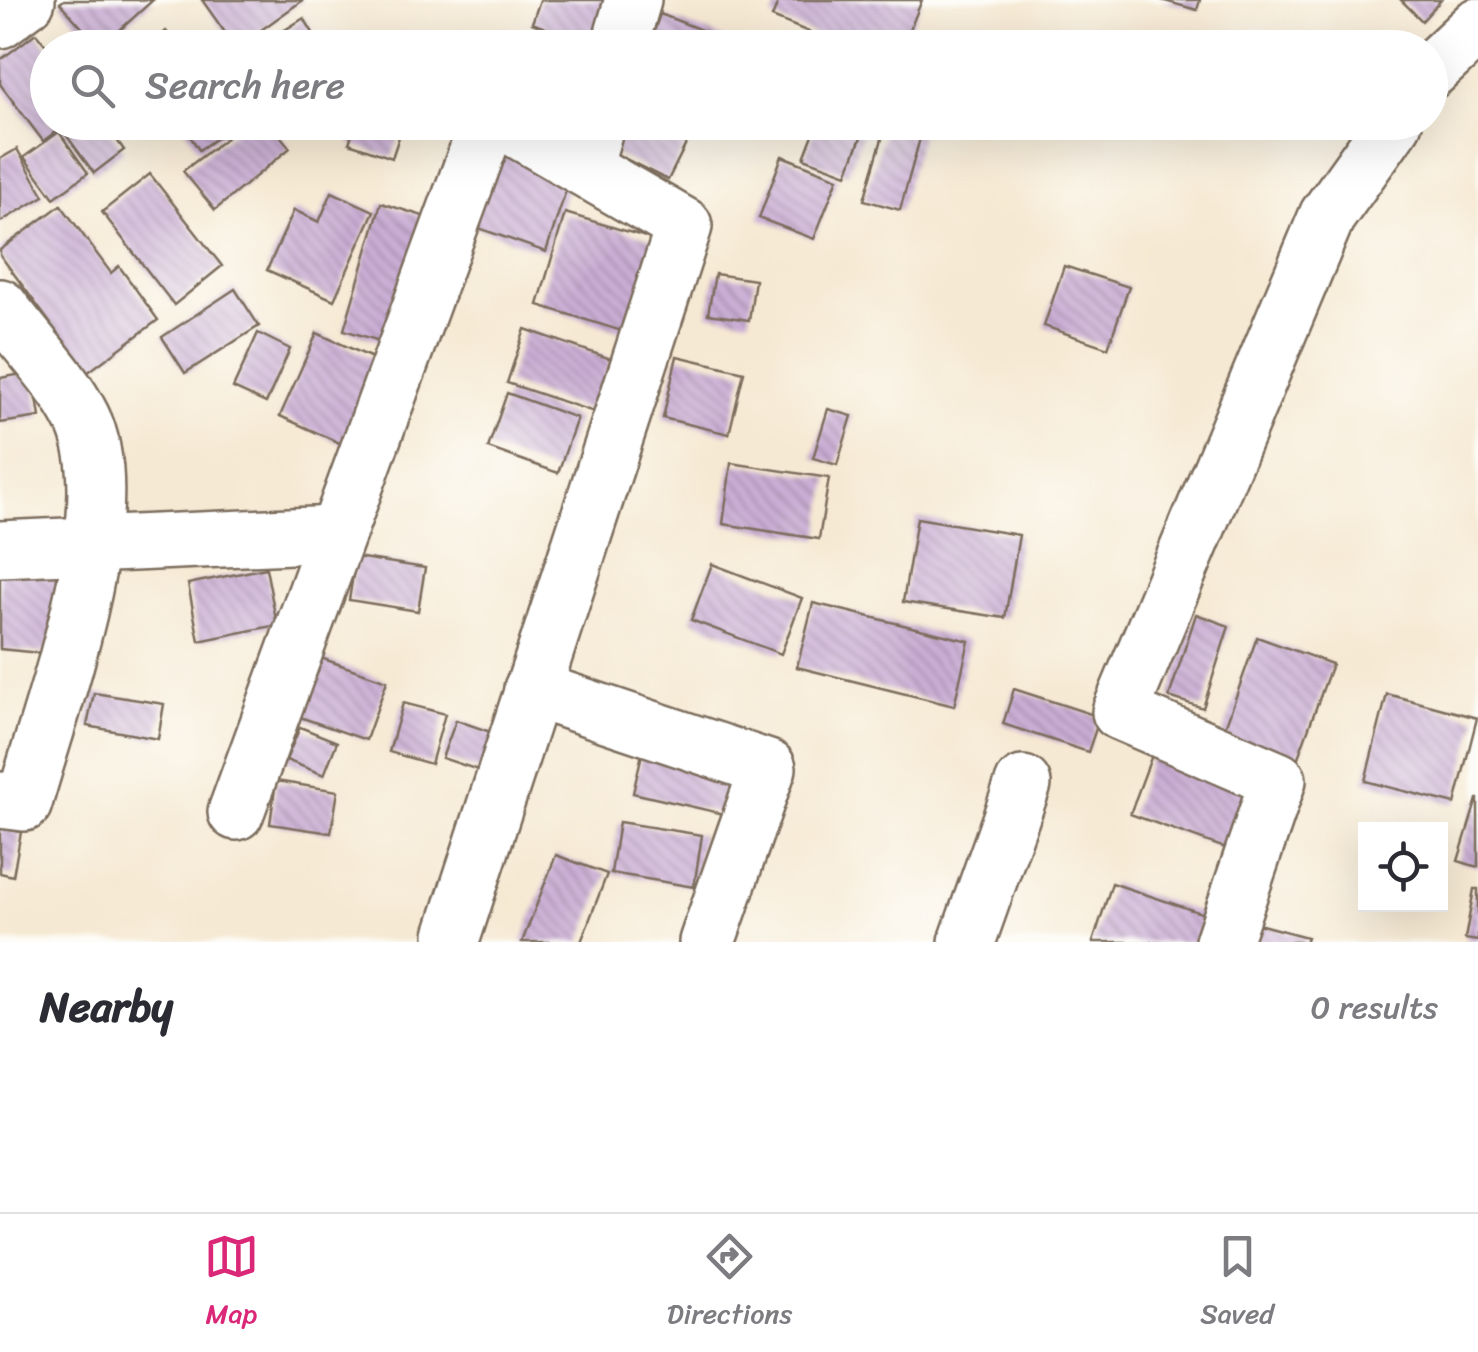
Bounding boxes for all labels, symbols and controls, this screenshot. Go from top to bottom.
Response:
search box [30,30,1448,140]
text: Search here [145,52,345,119]
icon: search [65,58,120,113]
map controls [1358,822,1448,912]
button: locate [1358,822,1448,912]
text: Nearby [40,970,173,1044]
text: 0 results [1310,979,1438,1036]
tab: Map [204,1229,259,1338]
tab: Directions [667,1229,792,1338]
tab: Saved [1200,1229,1274,1338]

